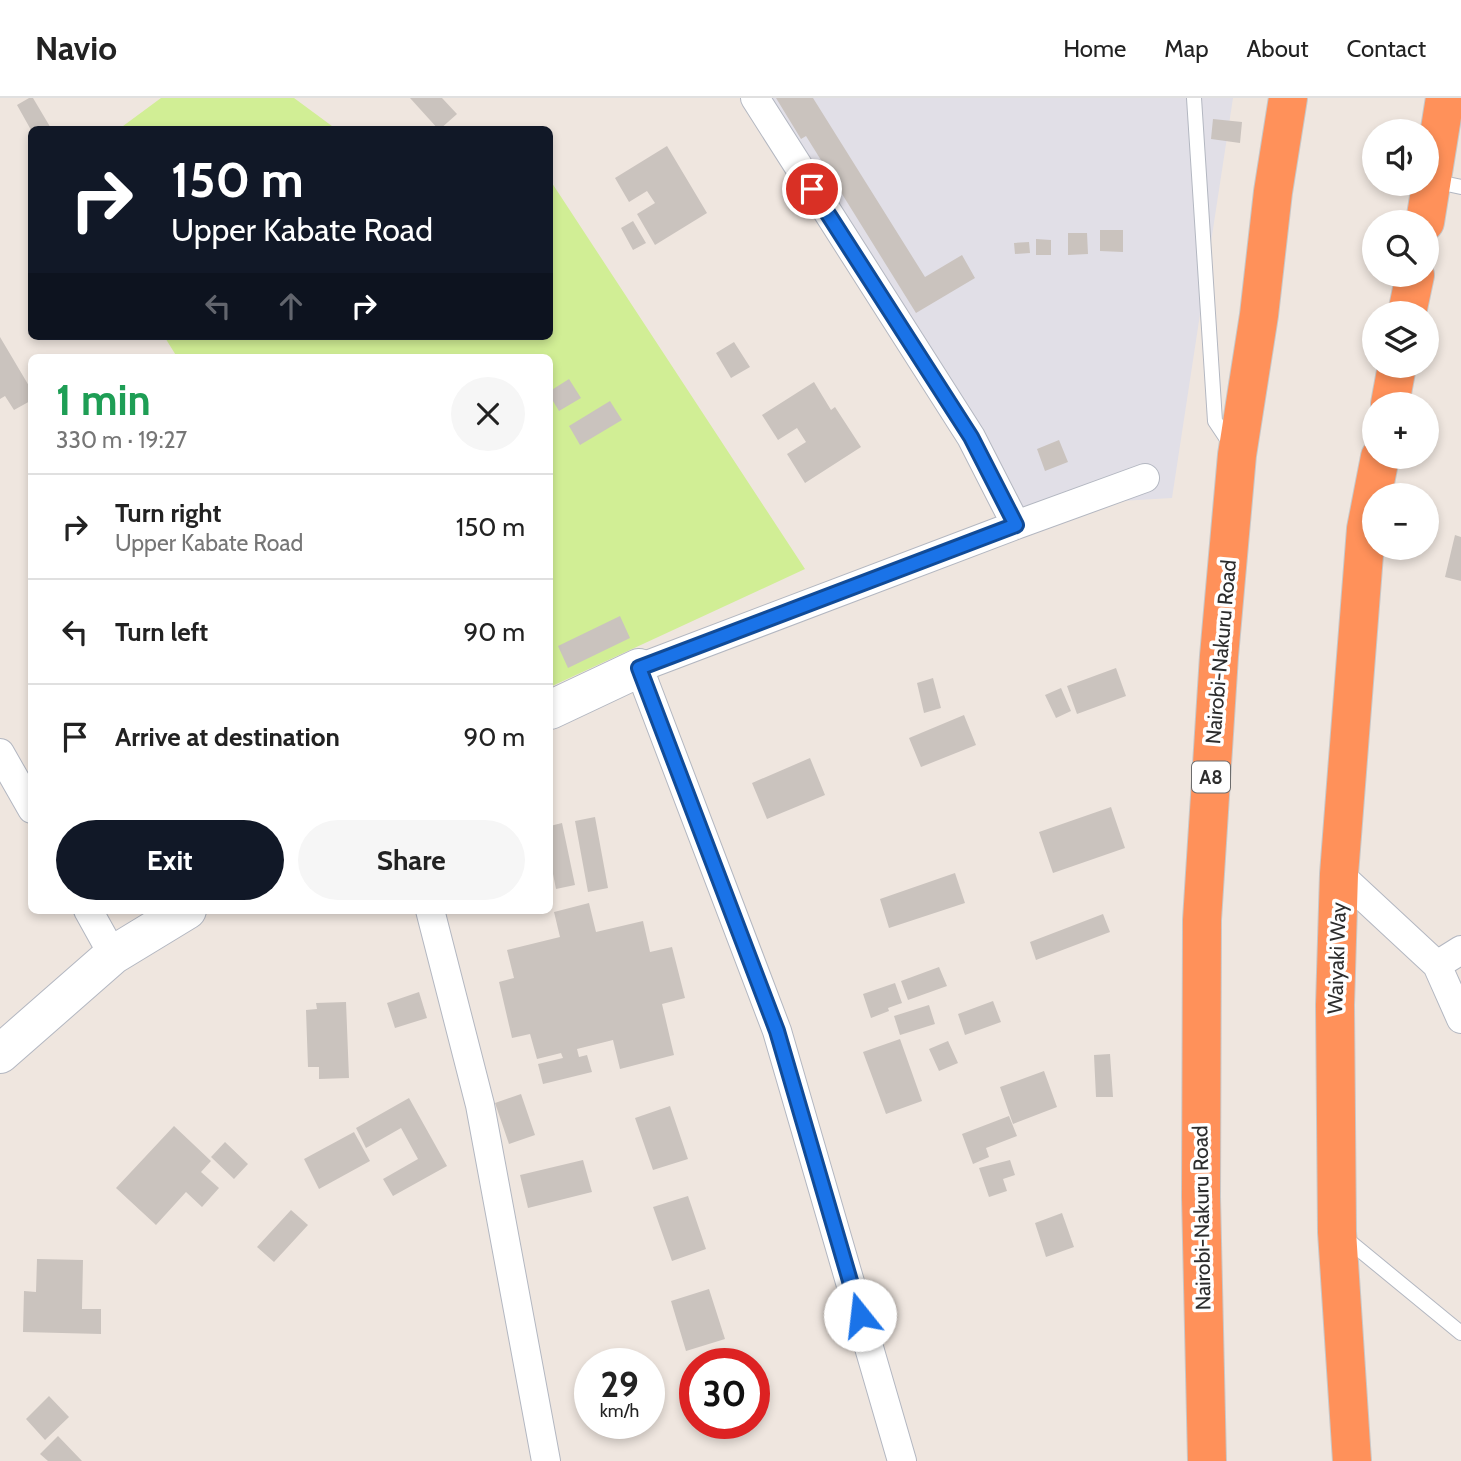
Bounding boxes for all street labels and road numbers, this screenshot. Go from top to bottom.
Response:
street label: Nairobi-Nakuru Road [1200,559,1241,745]
road number: A8 [1192,762,1230,792]
street label: Waiyaki Way [1322,901,1351,1014]
street label: Nairobi-Nakuru Road [1187,1125,1216,1311]

